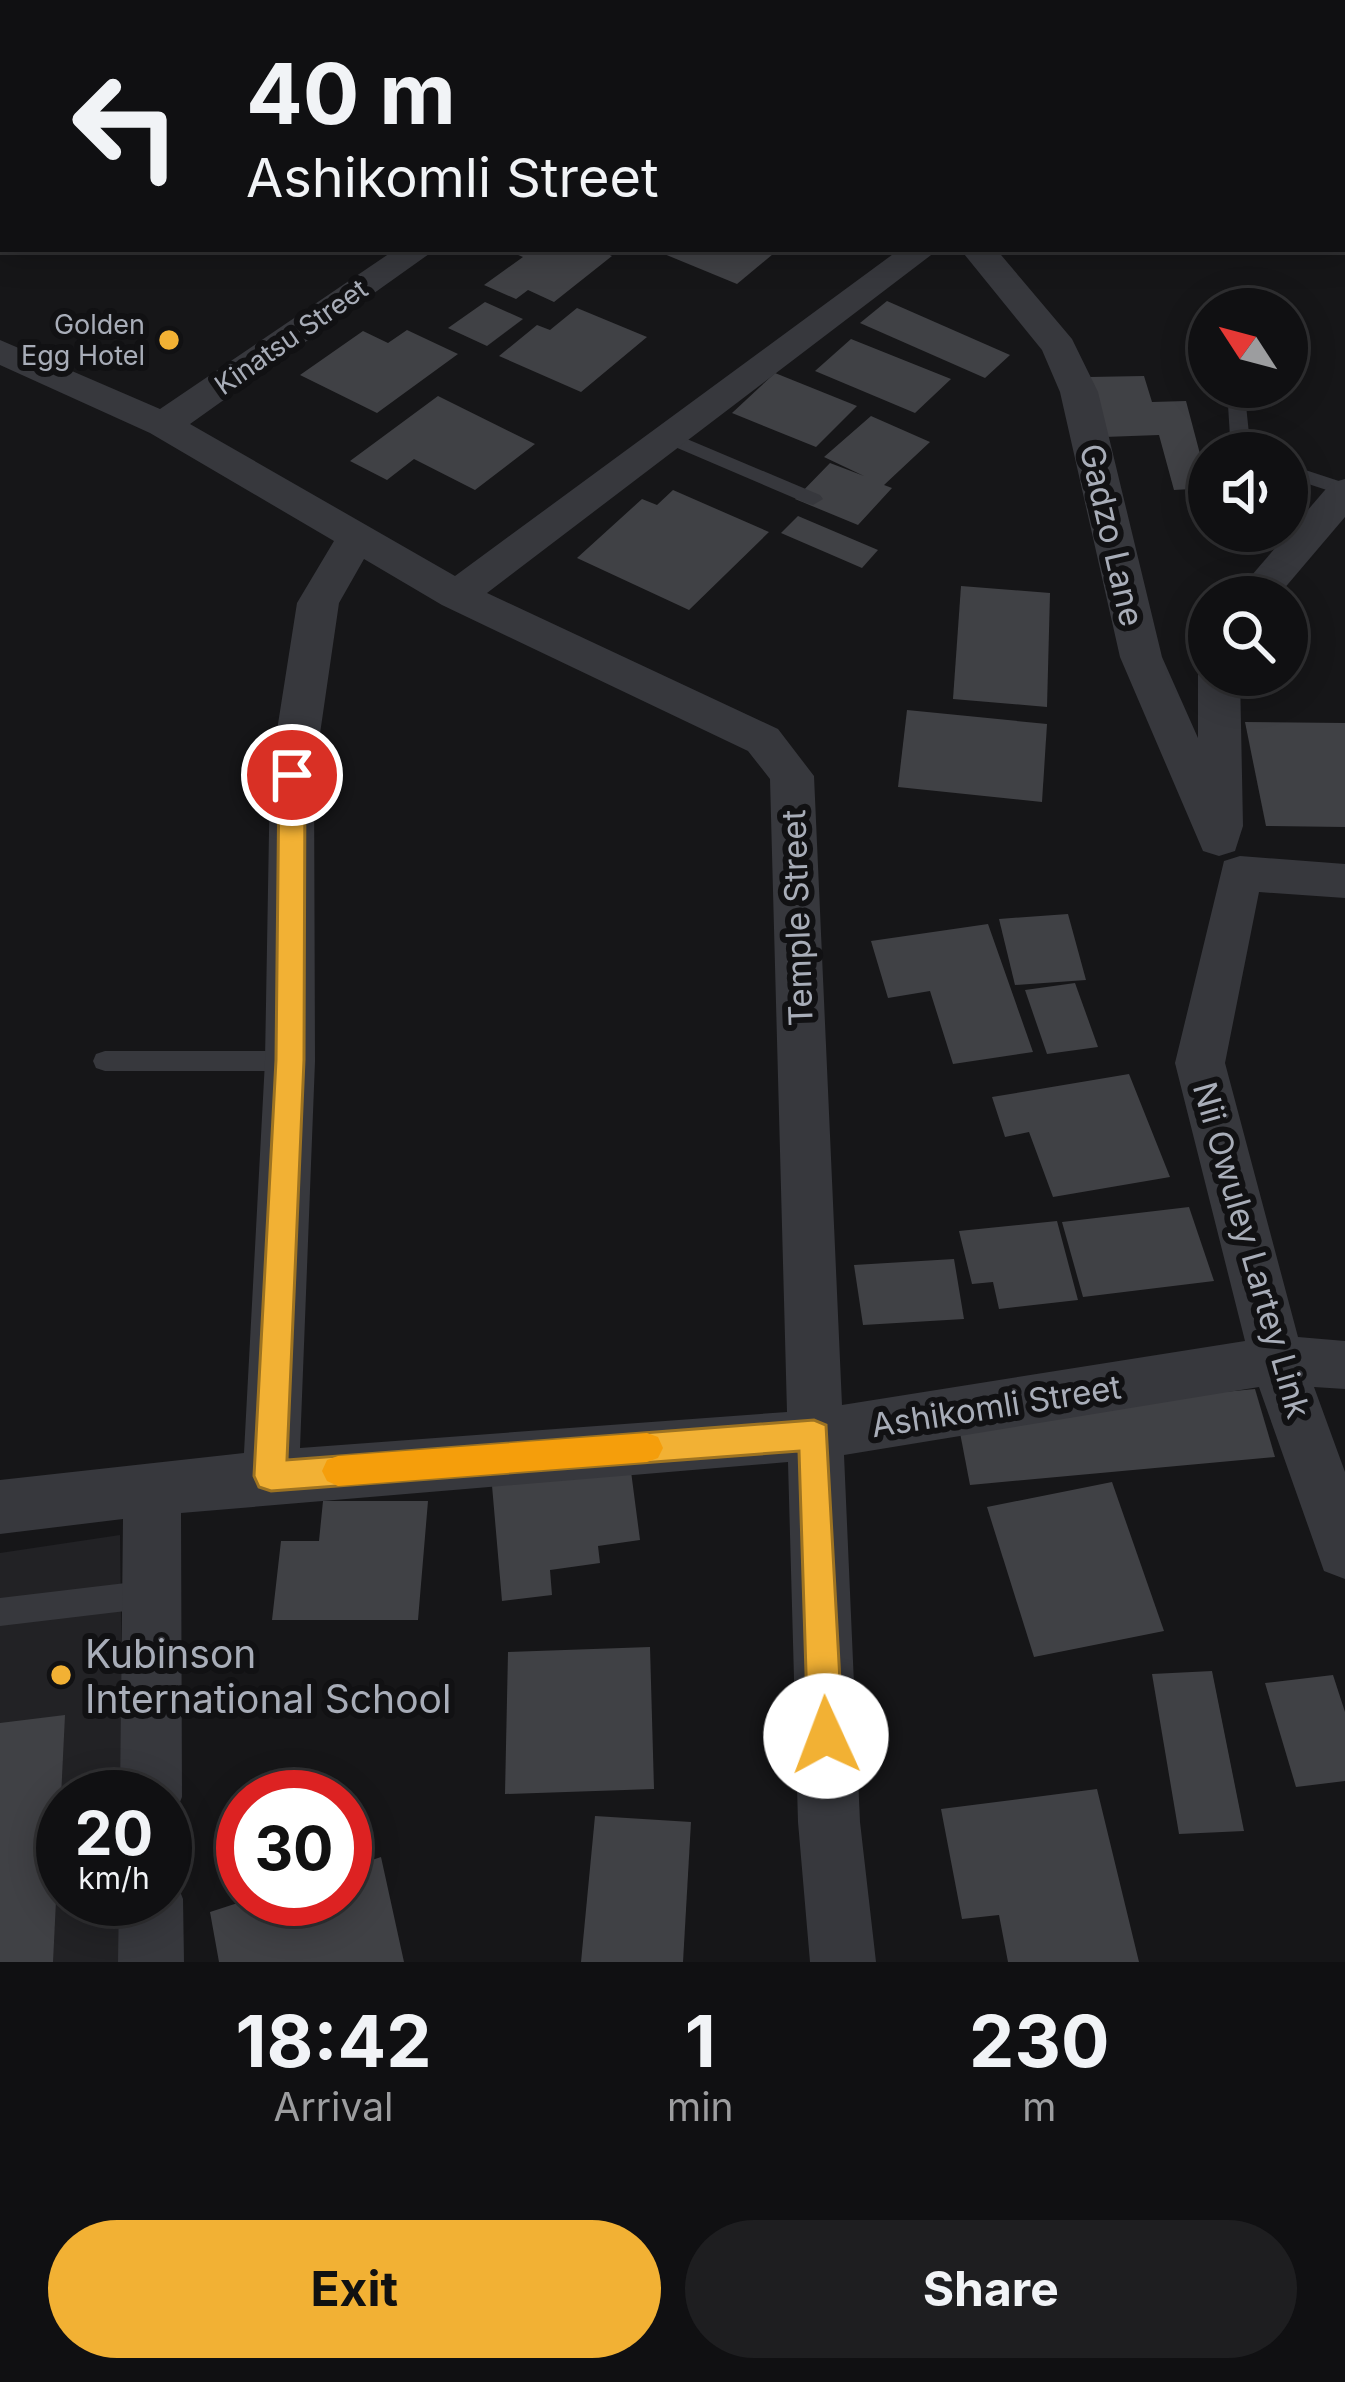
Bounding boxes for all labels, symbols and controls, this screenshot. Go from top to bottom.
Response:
text: 40 m [246,43,456,144]
icon: left [48,48,204,204]
text: Ashikomli Street [246,145,659,210]
street label: Kinatsu Street [208,272,374,402]
north arrow [1188,288,1308,408]
map controls [1188,288,1308,696]
place label: Golden Egg Hotel [21,308,145,372]
marker: Golden Egg Hotel [156,327,182,353]
button: sound [1188,432,1308,552]
street label: Gadzo Lane [1072,440,1152,630]
button: search [1188,576,1308,696]
pin [241,724,343,826]
icon: arrive [259,742,325,808]
street label: Temple Street [773,809,821,1027]
street label: Nii Owuley Lartey Link [1185,1077,1319,1423]
street label: Ashikomli Street [868,1366,1124,1445]
place label: Kubinson International School [85,1630,451,1722]
marker: Kubinson International School [48,1662,74,1688]
position arrow [763,1673,889,1799]
speed limit sign: 30 [216,1770,372,1926]
text: 20 [75,1797,153,1869]
text: km/h [78,1860,150,1896]
text: 18:42 [235,1997,431,2084]
text: 1 [685,1997,716,2084]
text: 230 [969,1997,1110,2084]
text: Arrival [273,2083,393,2130]
text: min [667,2083,734,2130]
text: m [1022,2083,1056,2130]
button: Exit [48,2220,661,2358]
button: Share [685,2220,1297,2358]

